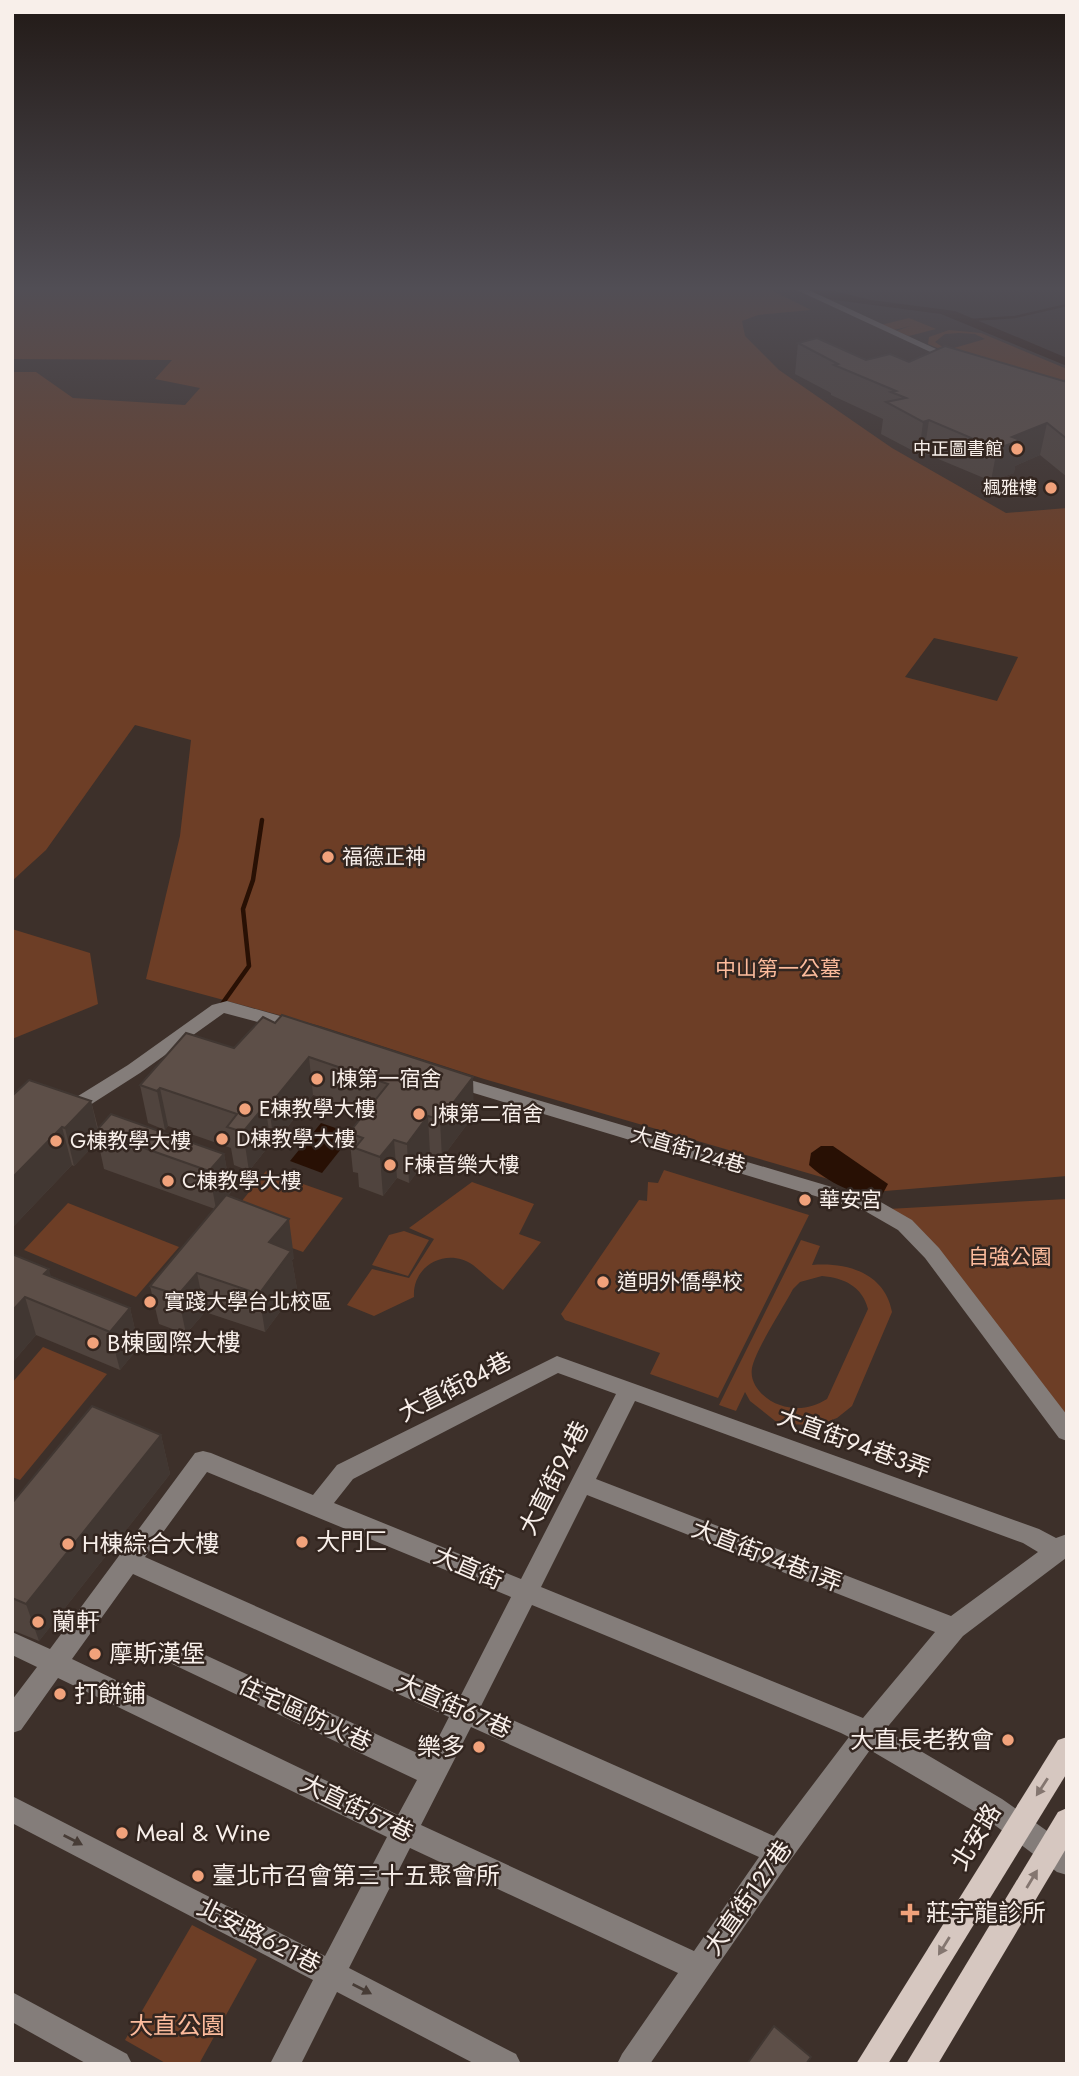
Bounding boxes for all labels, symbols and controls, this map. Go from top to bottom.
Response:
place label: 中正圖書館 [913,436,1003,462]
marker: 中正圖書館 [1009,441,1025,457]
place label: 楓雅樓 [983,475,1037,501]
marker: 楓雅樓 [1043,480,1059,496]
place label: 福德正神 [342,842,426,872]
marker: 福德正神 [320,849,336,865]
park label: 中山第一公墓 [715,954,841,984]
place label: I棟第一宿舍 [331,1064,441,1094]
marker: I棟第一宿舍 [309,1071,325,1087]
place label: E棟教學大樓 [259,1094,376,1124]
place label: J棟第二宿舍 [430,1099,543,1129]
marker: E棟教學大樓 [237,1101,253,1117]
marker: J棟第二宿舍 [411,1106,427,1122]
street label: 大直街124巷 [627,1119,749,1181]
place label: D棟教學大樓 [236,1124,355,1154]
place label: G棟教學大樓 [70,1126,191,1156]
marker: D棟教學大樓 [214,1131,230,1147]
marker: G棟教學大樓 [48,1133,64,1149]
place label: F棟音樂大樓 [404,1150,520,1180]
marker: F棟音樂大樓 [382,1157,398,1173]
place label: C棟教學大樓 [182,1166,301,1196]
marker: C棟教學大樓 [160,1173,176,1189]
place label: 華安宮 [819,1185,882,1215]
marker: 華安宮 [797,1192,813,1208]
park label: 自強公園 [968,1242,1052,1272]
place label: 道明外僑學校 [617,1267,743,1297]
marker: 道明外僑學校 [595,1274,611,1290]
place label: 實踐大學台北校區 [164,1287,332,1317]
marker: 實踐大學台北校區 [142,1294,158,1310]
place label: B棟國際大樓 [107,1325,240,1360]
marker: B棟國際大樓 [85,1335,101,1351]
street label: 大直街84巷 [392,1343,518,1430]
street label: 大直街94巷3弄 [773,1399,936,1486]
street label: 大直街94巷 [510,1415,597,1541]
street label: 大直街94巷1弄 [687,1511,847,1600]
place label: 大門匚 [316,1524,388,1559]
place label: H棟綜合大樓 [82,1526,219,1561]
marker: 大門匚 [294,1534,310,1550]
marker: H棟綜合大樓 [60,1536,76,1552]
street label: 大直街 [428,1537,508,1598]
place label: 蘭軒 [52,1604,100,1639]
marker: 蘭軒 [30,1614,46,1630]
place label: 摩斯漢堡 [109,1636,205,1671]
marker: 摩斯漢堡 [87,1646,103,1662]
street label: 大直街67巷 [391,1665,517,1746]
street label: 住宅區防火巷 [233,1667,378,1760]
place label: 打餅鋪 [74,1676,146,1711]
marker: 打餅鋪 [52,1686,68,1702]
place label: 大直長老教會 [850,1722,994,1757]
place label: 樂多 [417,1729,465,1764]
marker: 大直長老教會 [1000,1732,1016,1748]
marker: 樂多 [471,1739,487,1755]
street label: 大直街57巷 [295,1765,420,1850]
one-way arrow [1035,1778,1049,1796]
street label: 北安路 [942,1797,1009,1877]
place label: Meal & Wine [136,1815,270,1850]
marker: Meal & Wine [114,1825,130,1841]
street label: 大直街127巷 [695,1833,800,1962]
one-way arrow [63,1835,83,1846]
place label: 臺北市召會第三十五聚會所 [212,1858,500,1893]
marker: 臺北市召會第三十五聚會所 [190,1868,206,1884]
one-way arrow [1025,1870,1038,1889]
street label: 北安路621巷 [191,1889,327,1982]
place label: 莊宇龍診所 [926,1895,1046,1930]
marker: 莊宇龍診所 [900,1903,920,1923]
one-way arrow [937,1937,950,1956]
one-way arrow [353,1983,373,1995]
park label: 大直公園 [129,2008,225,2043]

